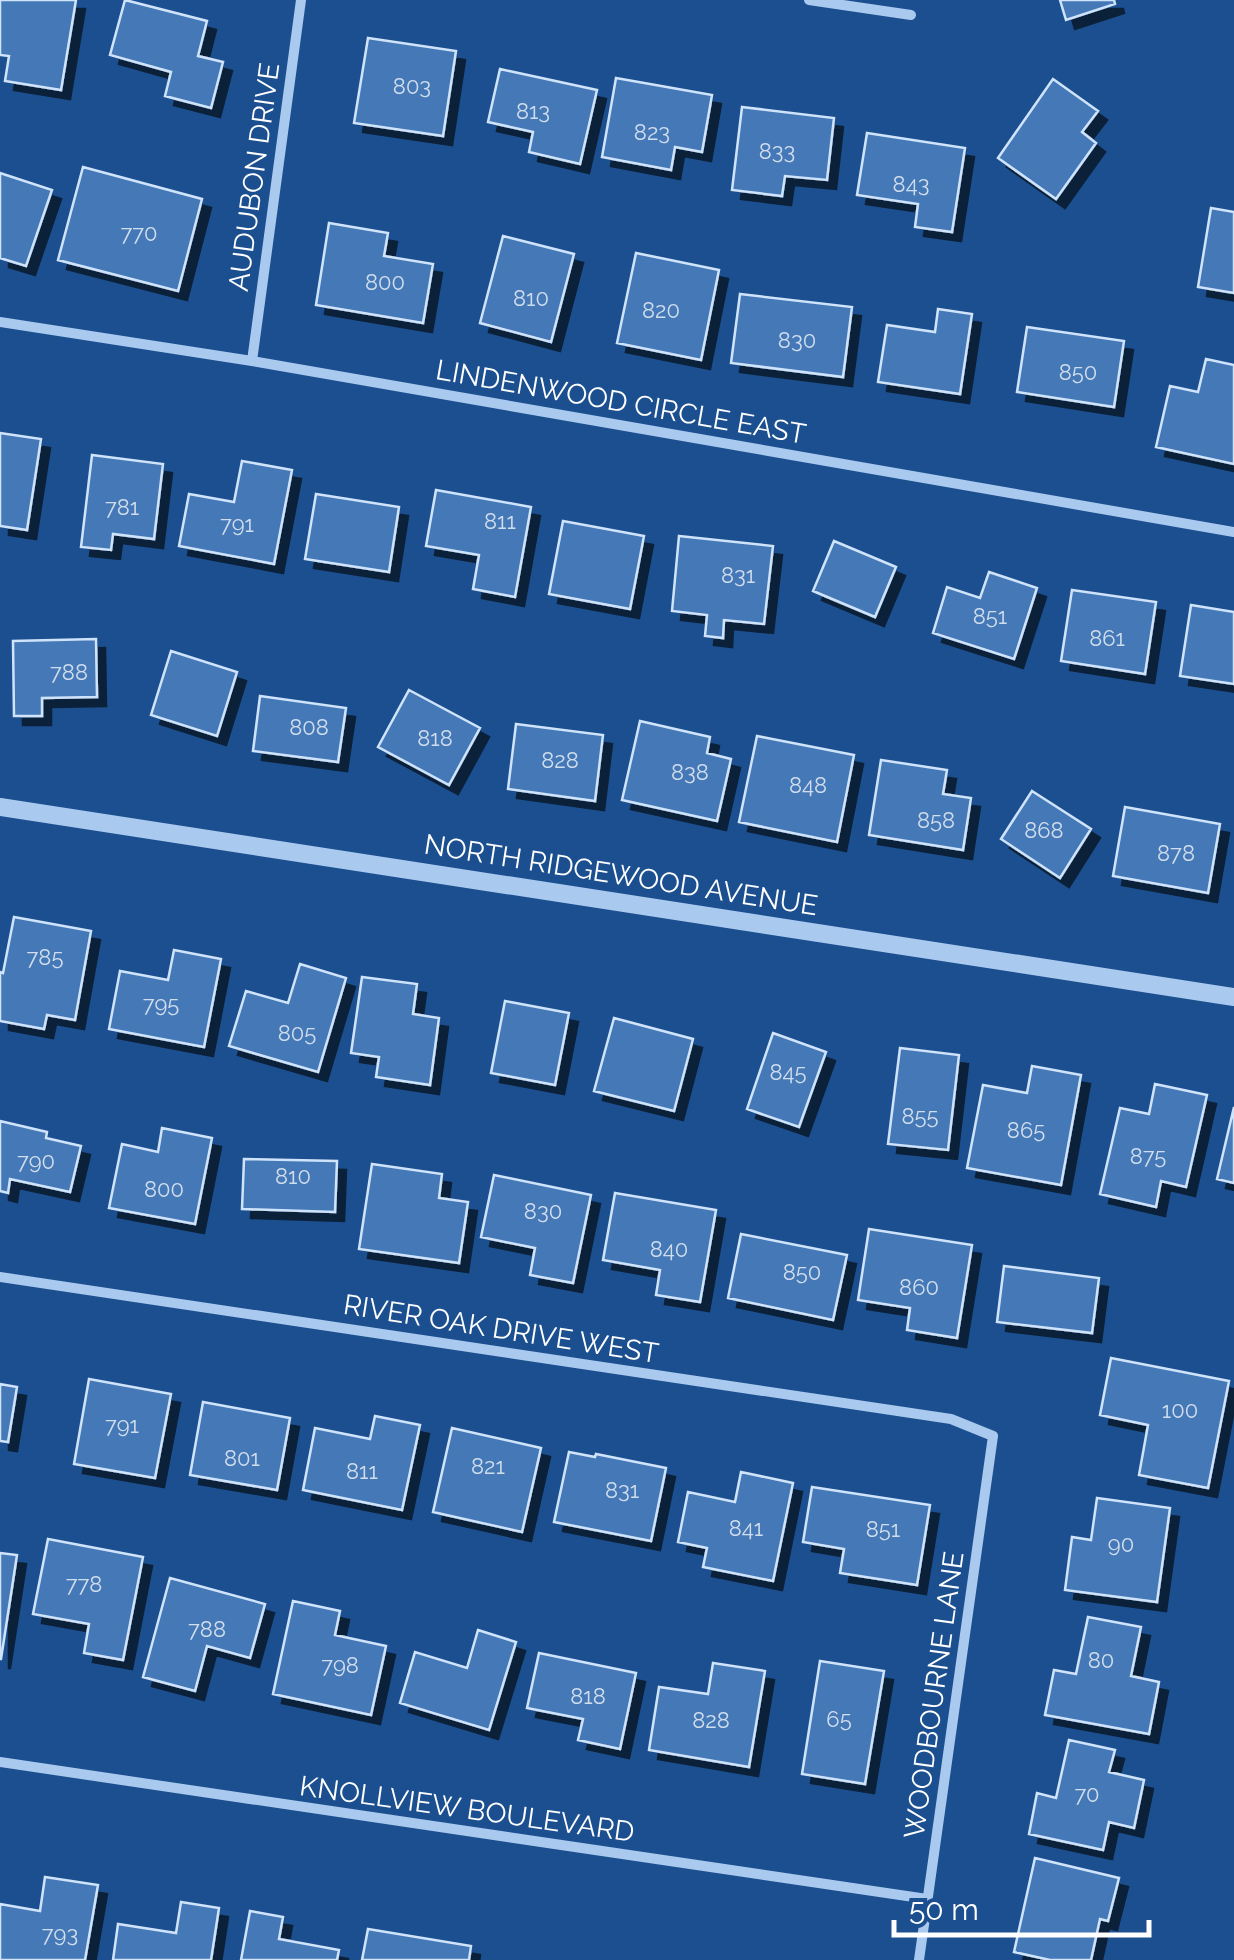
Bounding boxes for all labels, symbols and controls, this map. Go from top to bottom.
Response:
street label: AUDUBON DRIVE [222,61,286,293]
house number: 803 [393,73,431,99]
house number: 813 [516,98,550,124]
house number: 823 [634,119,670,145]
house number: 833 [759,138,795,164]
house number: 843 [893,171,929,197]
house number: 770 [121,220,157,246]
house number: 800 [365,269,405,295]
house number: 810 [513,285,549,311]
house number: 820 [642,297,680,323]
house number: 830 [778,327,816,353]
street label: LINDENWOOD CIRCLE EAST [433,353,809,451]
house number: 850 [1059,359,1097,385]
house number: 781 [105,494,139,520]
house number: 811 [484,508,516,534]
house number: 791 [220,511,254,537]
house number: 831 [721,562,755,588]
house number: 851 [973,603,1007,629]
house number: 861 [1089,625,1125,651]
house number: 788 [50,659,88,685]
house number: 808 [289,714,329,740]
house number: 818 [417,725,453,751]
house number: 828 [541,747,579,773]
house number: 838 [671,759,709,785]
house number: 848 [789,772,827,798]
house number: 858 [917,807,955,833]
house number: 868 [1024,817,1064,843]
street label: NORTH RIDGEWOOD AVENUE [422,828,820,922]
house number: 878 [1157,840,1195,866]
house number: 785 [27,944,63,970]
house number: 795 [143,991,179,1017]
house number: 805 [278,1020,316,1046]
house number: 845 [769,1059,807,1085]
house number: 855 [901,1103,939,1129]
house number: 865 [1007,1117,1045,1143]
house number: 875 [1130,1143,1166,1169]
house number: 790 [17,1148,55,1174]
house number: 810 [275,1163,311,1189]
house number: 800 [144,1176,184,1202]
house number: 830 [524,1198,562,1224]
house number: 840 [650,1236,688,1262]
house number: 850 [783,1259,821,1285]
house number: 860 [899,1274,939,1300]
street label: RIVER OAK DRIVE WEST [341,1288,661,1370]
house number: 100 [1162,1397,1198,1423]
house number: 791 [105,1412,139,1438]
house number: 801 [224,1445,260,1471]
house number: 821 [471,1453,505,1479]
house number: 811 [346,1458,378,1484]
house number: 831 [605,1477,639,1503]
house number: 841 [729,1515,763,1541]
house number: 851 [866,1516,900,1542]
house number: 90 [1108,1531,1134,1557]
street label: WOODBOURNE LANE [898,1549,970,1841]
house number: 778 [66,1571,102,1597]
house number: 788 [188,1616,226,1642]
house number: 80 [1088,1647,1114,1673]
house number: 798 [321,1652,359,1678]
house number: 818 [570,1683,606,1709]
house number: 65 [826,1706,852,1732]
house number: 828 [692,1707,730,1733]
street label: KNOLLVIEW BOULEVARD [298,1769,636,1849]
house number: 70 [1074,1781,1100,1807]
scale bar [894,1875,1149,1937]
text: 50 m [909,1892,979,1927]
house number: 793 [42,1921,78,1947]

